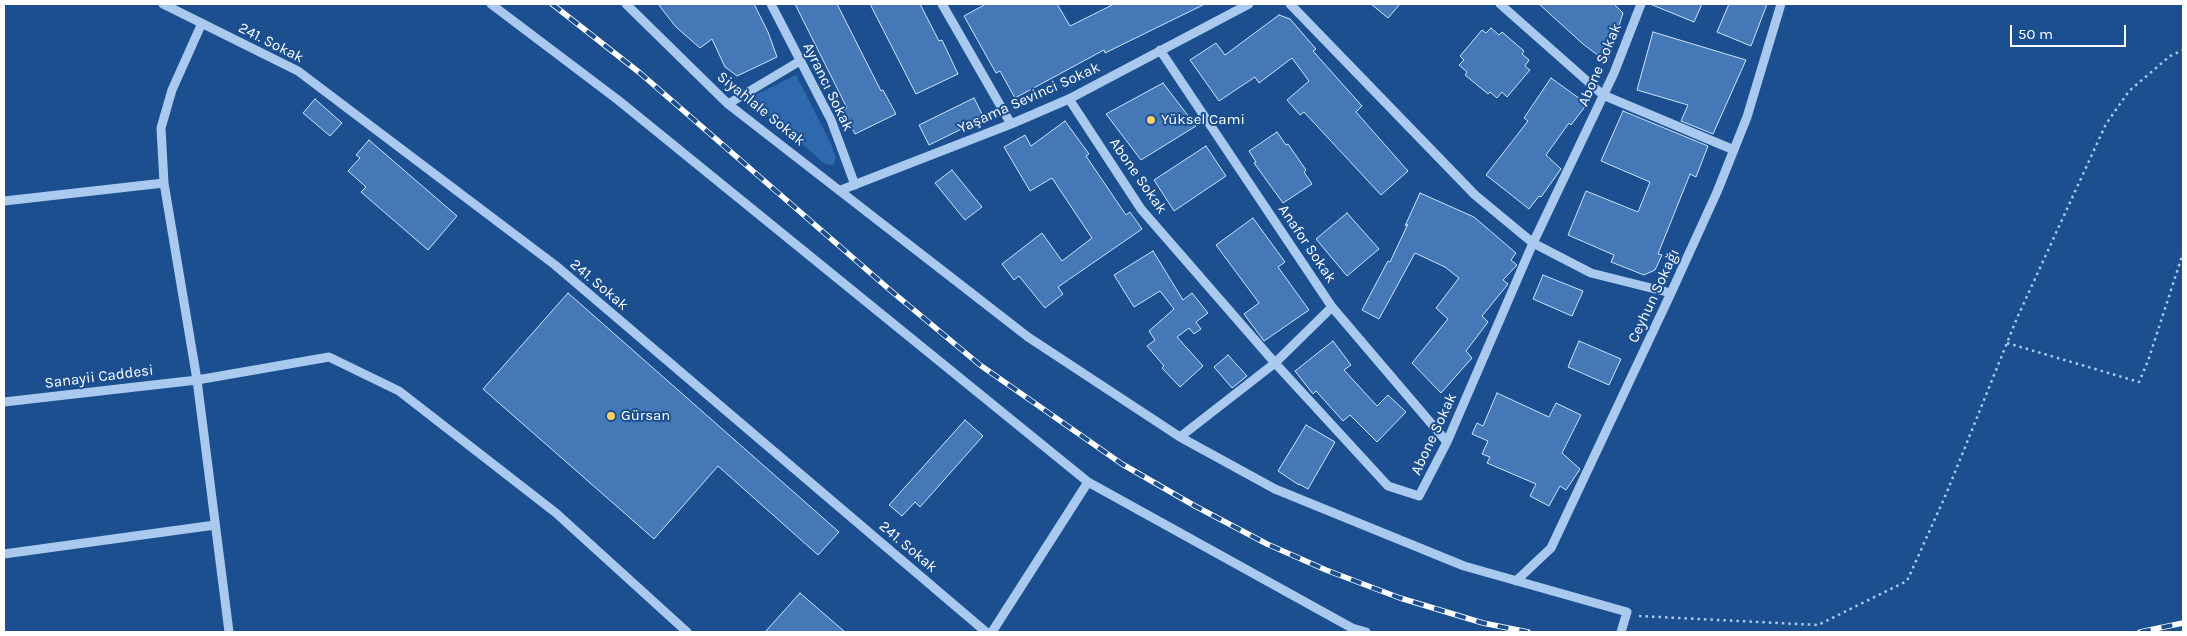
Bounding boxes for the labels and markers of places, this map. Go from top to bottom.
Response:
place label: Yüksel Cami [1161,111,1245,129]
marker: Yüksel Cami [1145,114,1157,126]
place label: Gürsan [621,407,670,425]
marker: Gürsan [605,410,617,422]

